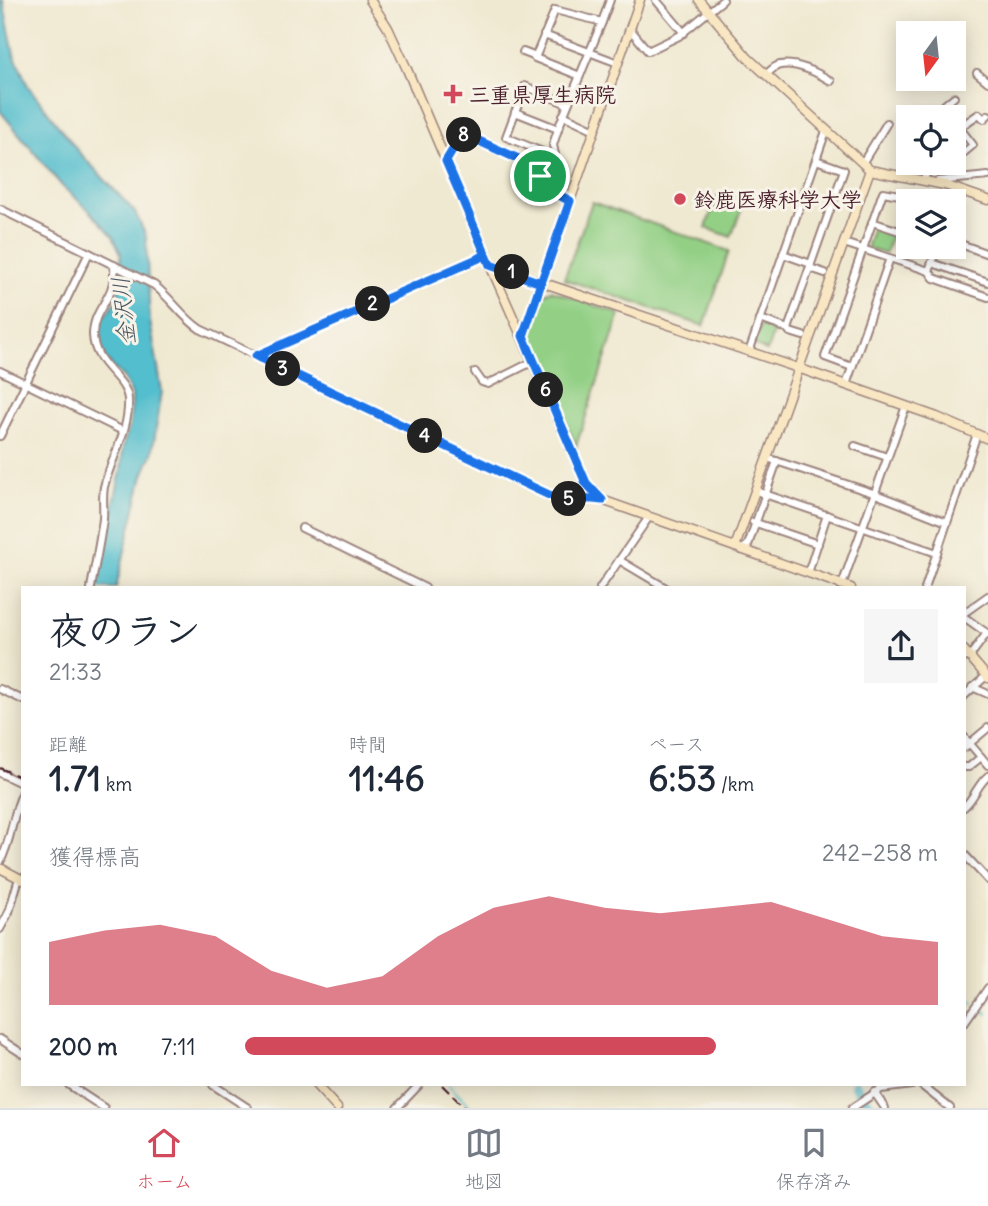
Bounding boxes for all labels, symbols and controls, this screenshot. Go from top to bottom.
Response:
north arrow [896,21,966,91]
map controls [896,21,966,259]
place label: 三重県厚生病院 [469,81,616,108]
marker: 三重県厚生病院 [443,84,463,104]
button: locate [896,105,966,175]
pin: 8 [447,118,482,152]
text: 8 [458,122,469,146]
pin [510,146,570,206]
icon: arrive [521,157,559,195]
place label: 鈴鹿医療科学大学 [694,186,862,213]
button: layers [896,189,966,259]
marker: 鈴鹿医療科学大学 [672,191,688,207]
pin: 1 [494,254,530,290]
text: 1 [508,259,515,283]
water label: 金沢川 [105,275,141,347]
pin: 2 [356,286,390,322]
text: 2 [367,291,378,315]
pin: 3 [266,352,300,386]
text: 3 [277,356,288,380]
pin: 6 [528,372,564,408]
text: 6 [540,377,551,401]
pin: 4 [408,418,442,453]
text: 4 [419,423,430,447]
pin: 5 [552,482,586,516]
text: 5 [563,486,574,510]
text: 夜のラン [49,607,201,654]
button: share [864,609,938,683]
text: 21:33 [49,657,102,686]
text: 距離 [49,732,87,756]
text: 時間 [349,732,387,756]
text: ペース [648,732,704,756]
text: 1.71 [49,756,101,800]
text: 11:46 [349,756,425,800]
text: 6:53 [648,756,716,800]
text: km [101,772,132,796]
text: /km [716,772,754,796]
text: 242–258 m [822,838,938,867]
text: 獲得標高 [49,842,141,871]
text: 200 m [49,1032,118,1061]
text: 7:11 [161,1032,196,1061]
tab: ホーム [136,1124,193,1193]
tab: 地図 [465,1124,503,1193]
tab: 保存済み [776,1124,852,1193]

